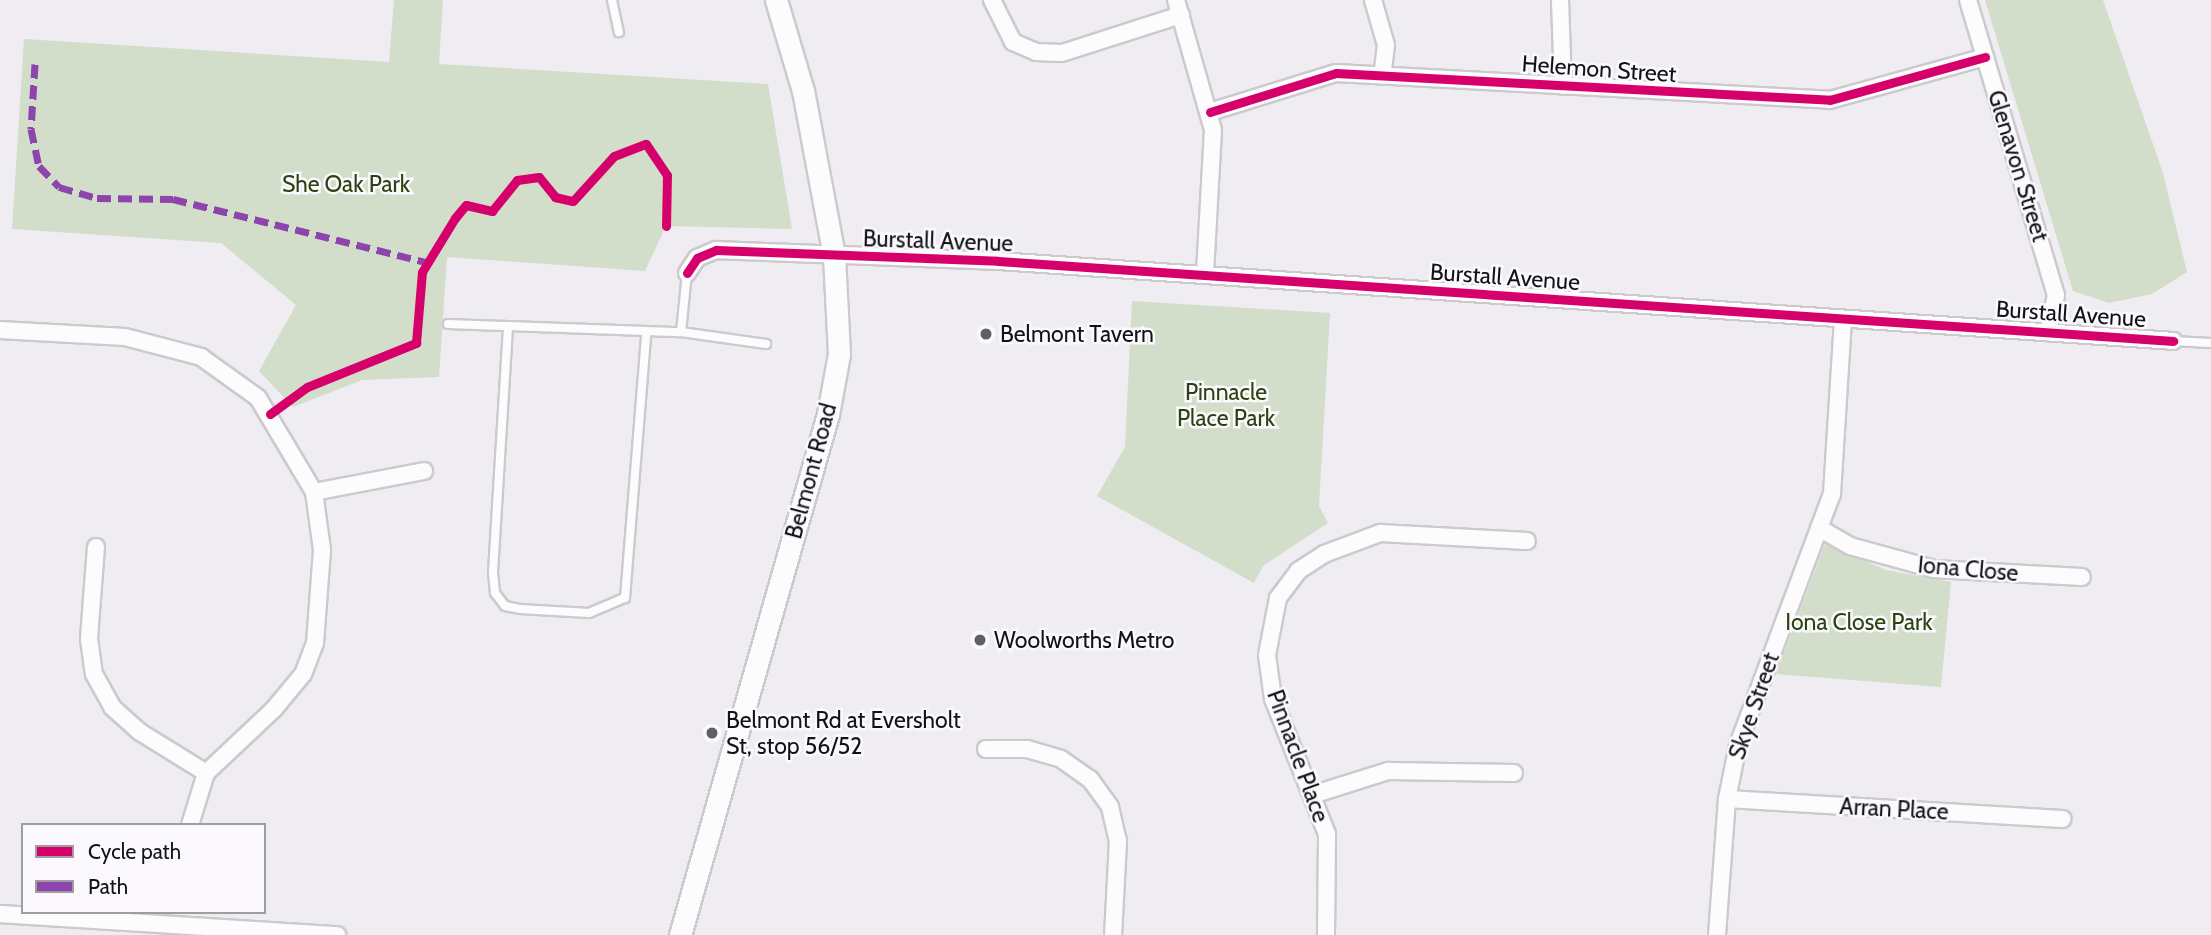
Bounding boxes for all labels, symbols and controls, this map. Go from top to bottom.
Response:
street label: Helemon Street [1521,50,1677,88]
street label: Glenavon Street [1982,87,2054,245]
park label: She Oak Park [282,170,410,198]
street label: Burstall Avenue [862,225,1014,257]
street label: Burstall Avenue [1429,258,1581,296]
street label: Burstall Avenue [1995,295,2147,333]
place label: Belmont Tavern [1000,320,1154,348]
marker: Belmont Tavern [978,326,994,342]
park label: Pinnacle Place Park [1177,378,1275,432]
street label: Belmont Road [780,400,842,542]
street label: Iona Close [1917,551,2019,587]
park label: Iona Close Park [1785,608,1933,636]
place label: Woolworths Metro [994,626,1174,654]
marker: Woolworths Metro [972,632,988,648]
street label: Skye Street [1723,649,1785,763]
street label: Pinnacle Place [1261,686,1335,826]
place label: Belmont Rd at Eversholt St, stop 56/52 [726,706,961,760]
marker: Belmont Rd at Eversholt St, stop 56/52 [704,725,720,741]
street label: Arran Place [1839,792,1949,826]
legend [21,823,266,914]
text: Cycle path [88,839,181,864]
text: Path [88,874,128,899]

